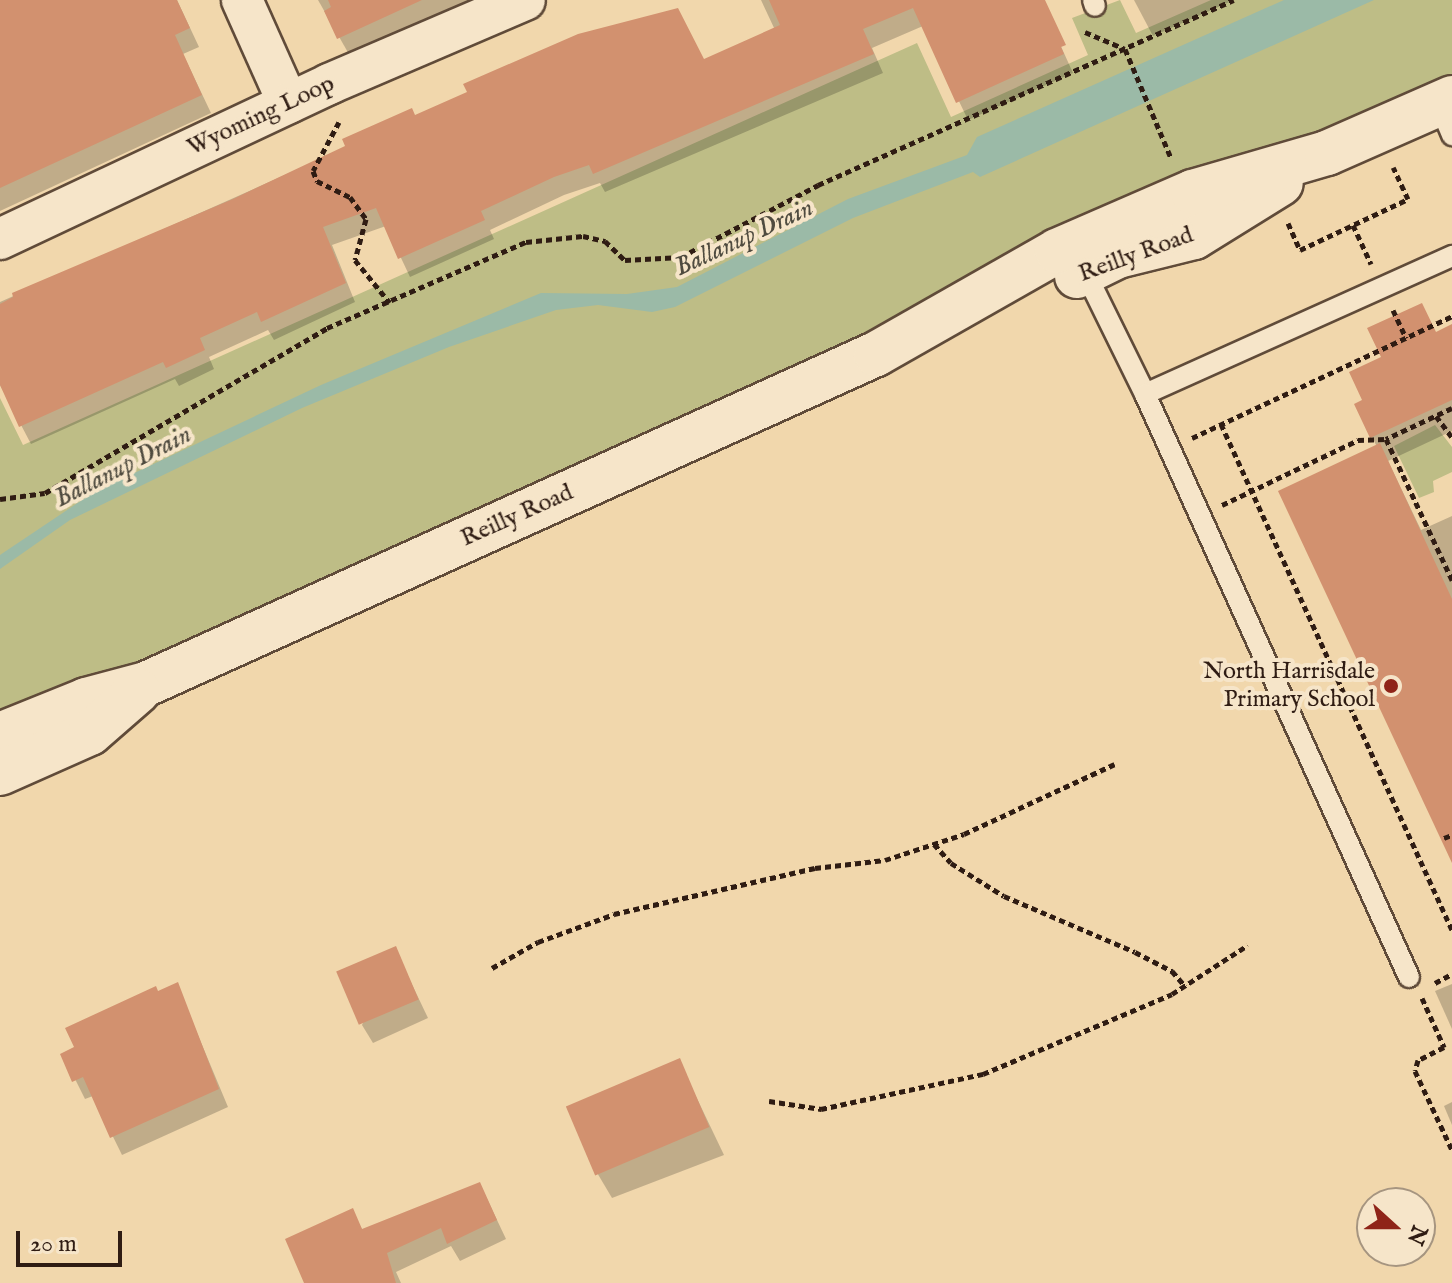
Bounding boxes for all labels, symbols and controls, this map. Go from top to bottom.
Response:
street label: Wyoming Loop [183,69,339,163]
water label: Ballanup Drain [670,192,818,284]
street label: Reilly Road [1075,221,1197,289]
water label: Ballanup Drain [49,419,197,515]
street label: Reilly Road [456,478,578,554]
place label: North Harrisdale Primary School [1203,658,1375,714]
marker: North Harrisdale Primary School [1382,677,1400,695]
north arrow [1356,1187,1436,1267]
scale bar [20,1215,126,1265]
text: N [1400,1221,1433,1249]
text: 20 m [30,1229,77,1260]

